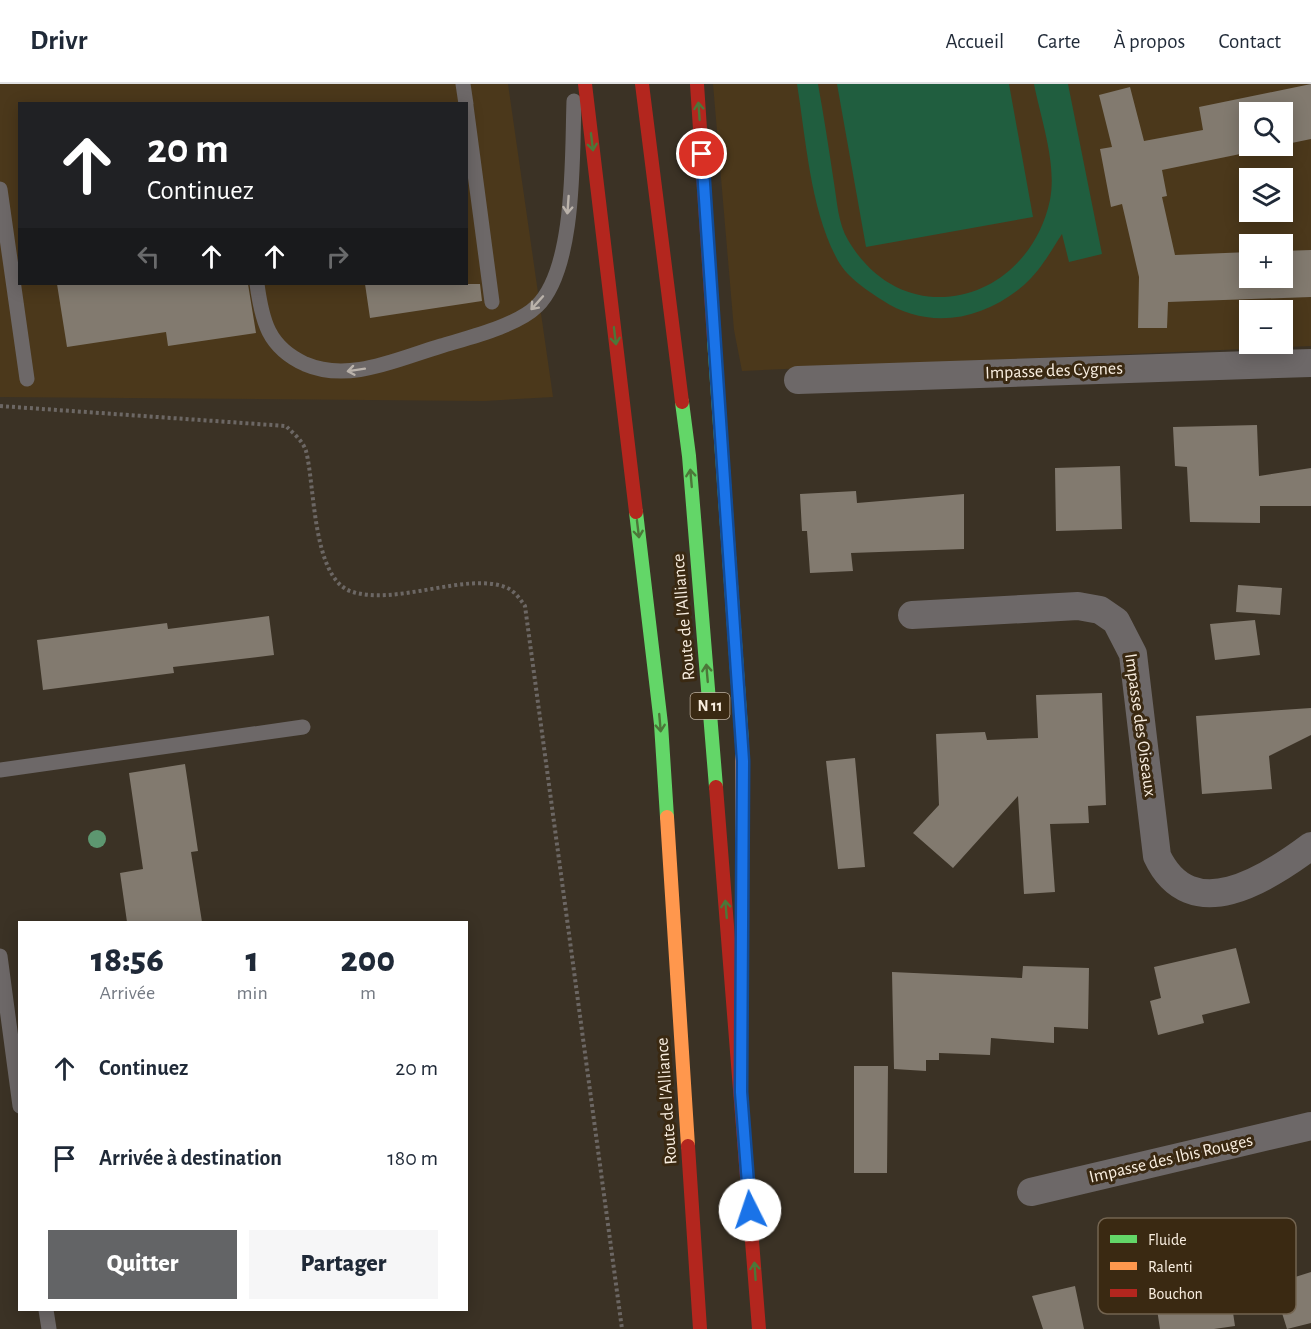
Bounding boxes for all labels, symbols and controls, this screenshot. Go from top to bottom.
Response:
text: Drivr [30,27,87,55]
text: Accueil [946,31,1004,52]
text: Carte [1037,31,1080,52]
text: À propos [1113,31,1185,52]
text: Contact [1218,31,1281,52]
one-way arrow [693,101,704,121]
map controls [1239,102,1293,354]
button: search [1239,102,1293,156]
icon: ahead [48,126,126,204]
text: 20 m [147,128,229,170]
pin [676,128,727,179]
one-way arrow [587,132,598,152]
icon: arrive [685,137,718,170]
button: layers [1239,168,1293,222]
text: Continuez [147,177,254,204]
one-way arrow [562,195,573,215]
button: + [1239,234,1293,288]
icon: left [132,240,165,273]
icon: ahead [195,240,228,273]
icon: ahead [258,240,291,273]
icon: right [321,240,354,273]
one-way arrow [530,295,544,310]
button: − [1239,300,1293,354]
one-way arrow [610,325,621,345]
street label: Impasse des Cygnes [985,360,1123,382]
one-way arrow [347,365,366,376]
one-way arrow [685,469,696,489]
one-way arrow [633,519,644,539]
street label: Route de l'Alliance [669,553,699,681]
street label: Impasse des Oiseaux [1121,652,1159,798]
one-way arrow [701,663,712,683]
road number: N 11 [690,693,730,719]
one-way arrow [655,713,666,733]
one-way arrow [720,899,731,919]
text: 18:56 [91,942,164,978]
text: 1 [246,942,259,978]
text: 200 [341,942,395,978]
text: Arrivée [99,983,155,1003]
text: min [237,983,268,1003]
text: m [360,983,376,1003]
street label: Route de l'Alliance [654,1037,680,1165]
icon: ahead [48,1052,81,1085]
text: Continuez [99,1057,188,1079]
text: 20 m [395,1057,438,1079]
street label: Impasse des Ibis Rouges [1087,1131,1255,1187]
icon: arrive [48,1142,81,1175]
text: Arrivée à destination [99,1147,282,1169]
text: 180 m [387,1147,438,1169]
position arrow [718,1178,782,1242]
legend [1098,1218,1296,1314]
button: Quitter [48,1230,237,1299]
button: Partager [249,1230,438,1299]
text: Fluide [1148,1232,1187,1248]
text: Ralenti [1148,1259,1193,1275]
one-way arrow [749,1261,760,1281]
text: Bouchon [1148,1286,1203,1302]

